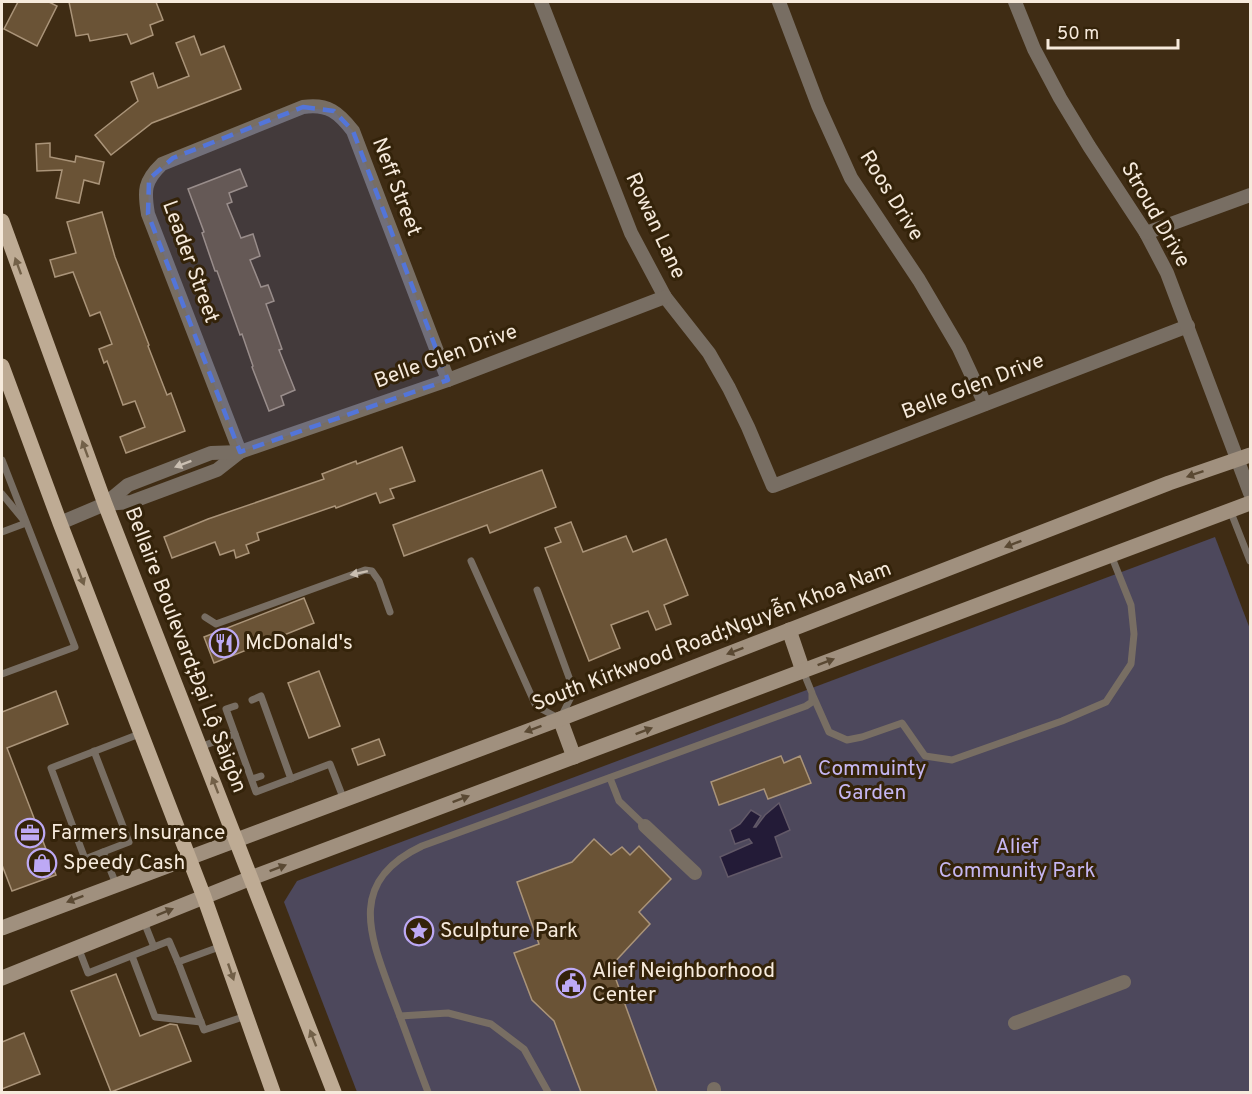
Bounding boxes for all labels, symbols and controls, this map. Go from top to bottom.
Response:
scale bar [1048,12,1178,50]
text: 50 m [1057,23,1099,46]
street label: Neff Street [365,134,427,240]
street label: Roos Drive [853,146,929,246]
street label: Stroud Drive [1114,158,1196,272]
street label: Rowan Lane [619,168,691,284]
street label: Leader Street [155,197,225,327]
one-way arrow [13,256,23,274]
street label: Belle Glen Drive [371,319,521,395]
street label: Belle Glen Drive [898,347,1048,427]
one-way arrow [80,440,89,458]
one-way arrow [174,460,192,469]
one-way arrow [1186,470,1204,480]
street label: Bellaire Boulevard;Đại Lộ Sàigòn [118,503,252,797]
one-way arrow [1004,539,1022,549]
street label: South Kirkwood Road;Nguyễn Khoa Nam [528,555,896,718]
one-way arrow [76,569,86,587]
one-way arrow [349,569,368,578]
restaurant icon: McDonald's [208,627,240,659]
place label: McDonald's [245,630,353,657]
one-way arrow [725,646,743,656]
one-way arrow [817,657,835,666]
one-way arrow [524,724,542,734]
one-way arrow [635,726,653,736]
park label: Commuinty Garden [818,756,926,807]
one-way arrow [210,776,220,794]
one-way arrow [452,794,470,804]
office icon: Farmers Insurance [14,817,46,849]
place label: Farmers Insurance [51,820,225,847]
park label: Alief Community Park [938,834,1096,885]
shop icon: Speedy Cash [26,847,58,879]
place label: Speedy Cash [63,850,185,877]
one-way arrow [270,863,288,873]
one-way arrow [66,895,84,905]
one-way arrow [157,907,175,917]
place icon: Sculpture Park [403,915,435,947]
place label: Sculpture Park [440,918,578,945]
place label: Alief Neighborhood Center [592,958,775,1009]
one-way arrow [226,963,236,981]
public building icon: Alief Neighborhood Center [555,967,587,999]
one-way arrow [307,1029,317,1047]

